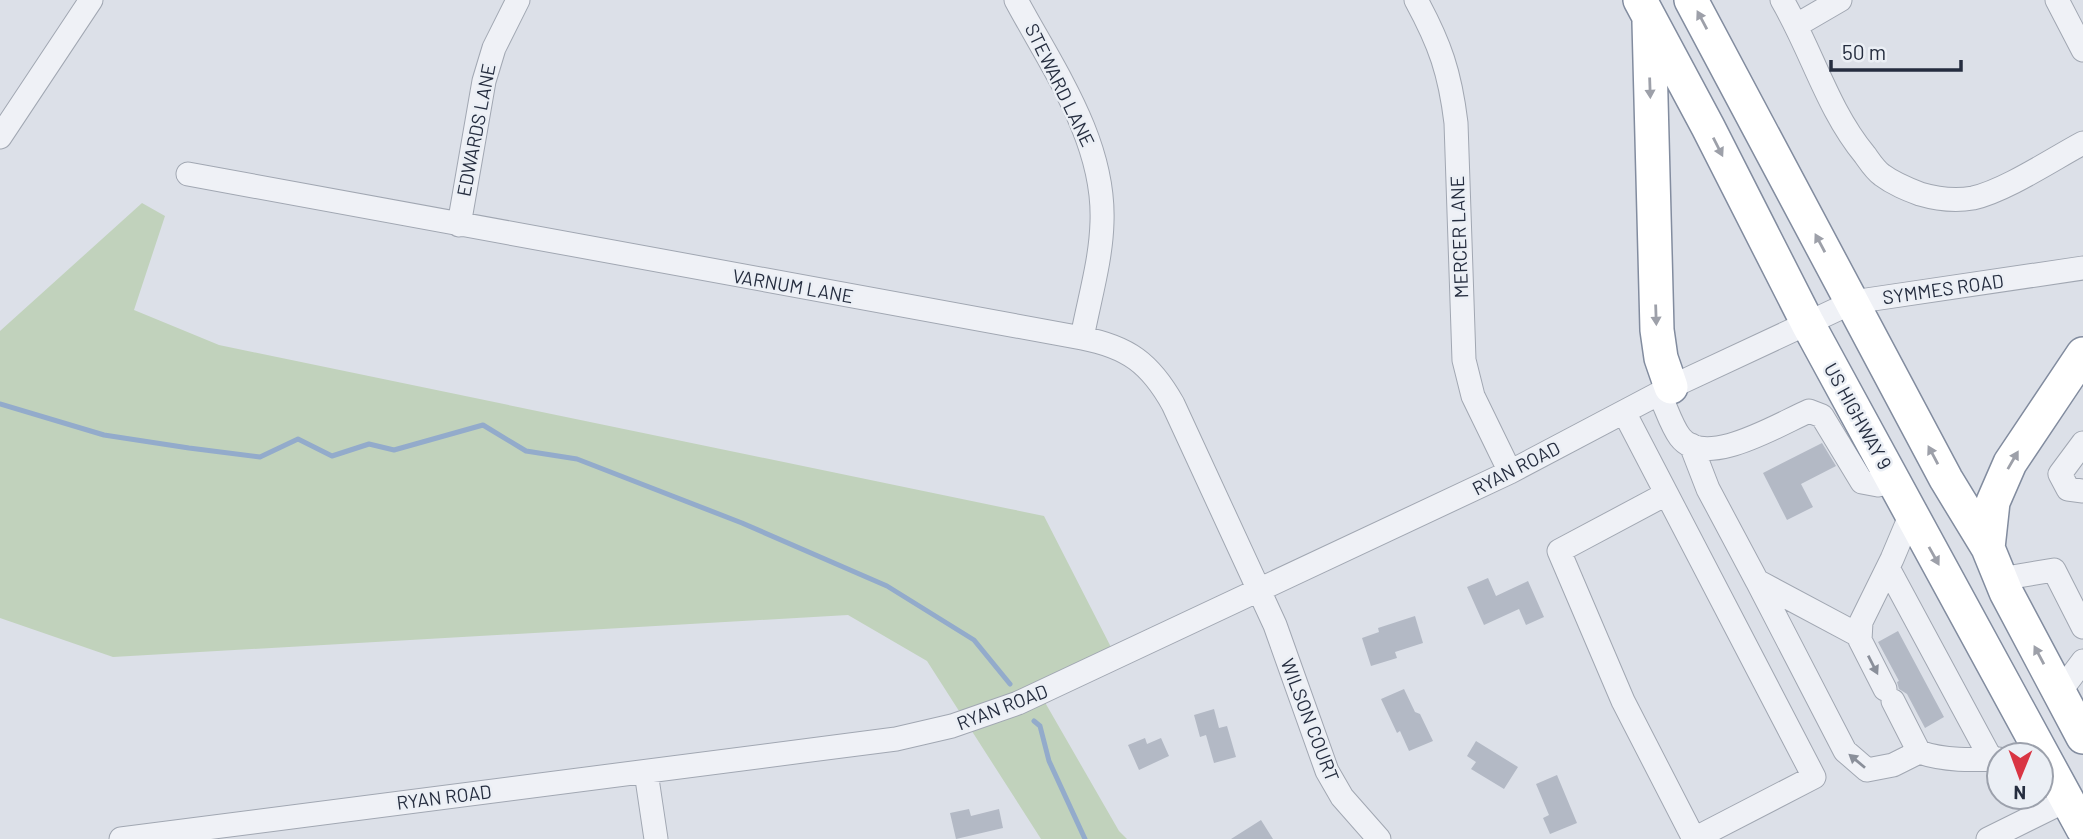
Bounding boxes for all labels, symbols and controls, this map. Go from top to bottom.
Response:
one-way arrow [1696,10,1708,30]
street label: STEWARD LANE [1021,19,1100,150]
scale bar [1831,28,1960,72]
text: 50 m [1842,39,1886,64]
street label: EDWARDS LANE [451,62,500,198]
one-way arrow [1644,77,1655,99]
one-way arrow [1713,137,1724,157]
street label: MERCER LANE [1445,175,1472,299]
one-way arrow [1814,233,1826,253]
street label: VARNUM LANE [731,264,855,307]
street label: SYMMES ROAD [1881,269,2005,308]
one-way arrow [1651,304,1662,326]
street label: US HIGHWAY 9 [1820,358,1897,473]
street label: RYAN ROAD [1468,436,1564,499]
one-way arrow [1927,445,1938,465]
one-way arrow [2007,451,2019,470]
one-way arrow [1929,546,1940,566]
one-way arrow [2034,645,2046,665]
street label: WILSON COURT [1276,655,1345,785]
one-way arrow [1867,655,1879,675]
street label: RYAN ROAD [953,679,1051,734]
north arrow [1985,741,2055,811]
one-way arrow [1849,754,1867,769]
street label: RYAN ROAD [395,779,493,814]
text: N [2013,782,2026,805]

